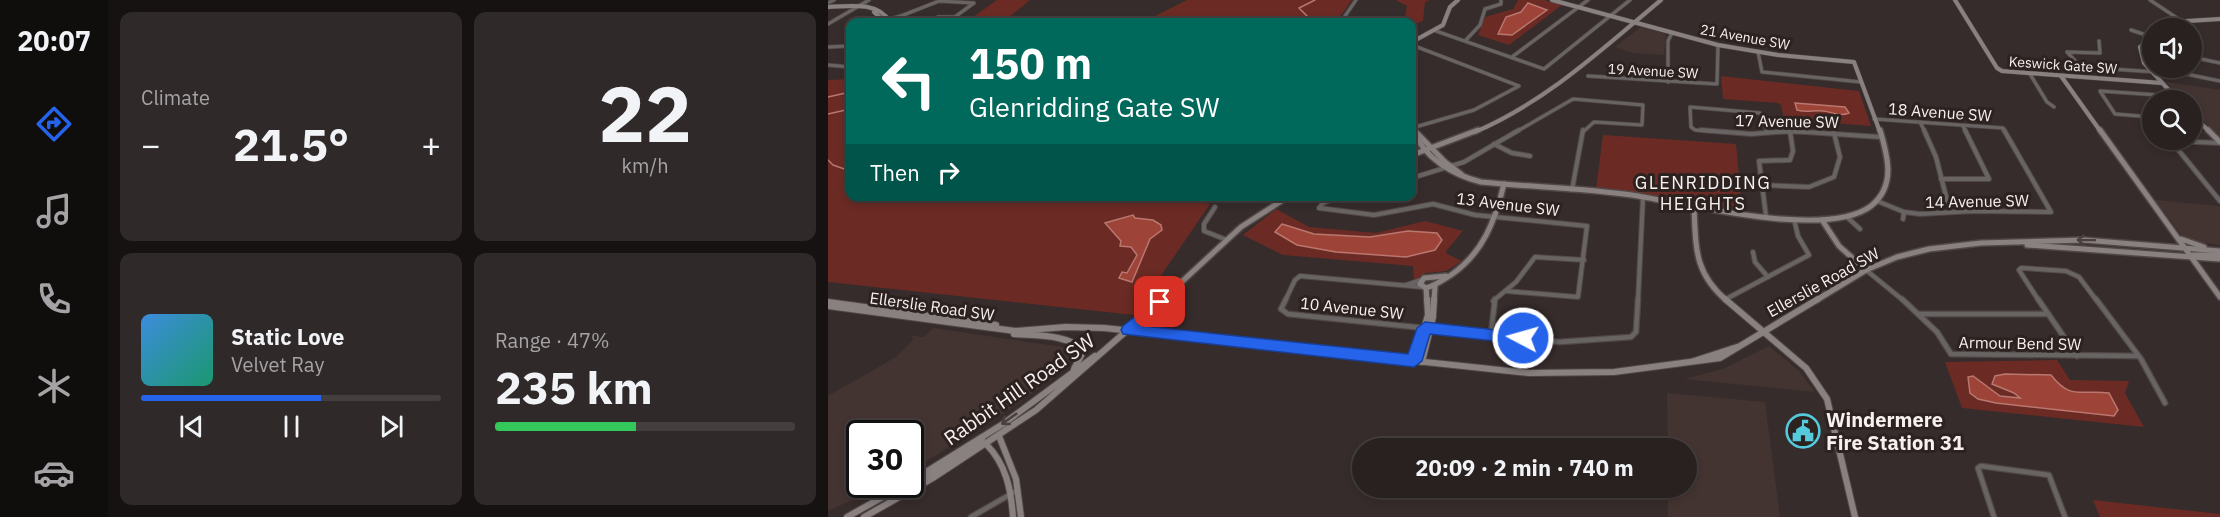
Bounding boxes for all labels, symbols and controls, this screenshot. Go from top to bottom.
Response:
map controls [2142,18,2202,150]
button: sound [2142,18,2202,78]
street label: 21 Avenue SW [1699,20,1792,54]
text: 20:07 [17,23,91,58]
text: 150 m [969,36,1092,91]
icon: left [870,42,948,120]
street label: Keswick Gate SW [2008,52,2118,78]
street label: 19 Avenue SW [1607,60,1699,82]
text: 22 [598,62,692,163]
text: Climate [141,84,210,111]
text: Glenridding Gate SW [969,89,1220,124]
button: search [2142,90,2202,150]
street label: 18 Avenue SW [1888,98,1992,126]
icon: directions [33,103,75,145]
street label: 17 Avenue SW [1735,110,1839,132]
text: 21.5° [233,115,349,173]
text: − [141,123,161,166]
text: + [421,123,441,166]
text: km/h [621,152,669,179]
icon: right [932,156,965,189]
text: Then [870,158,920,187]
district label: GLENRIDDING HEIGHTS [1635,171,1771,215]
street label: 13 Avenue SW [1455,188,1561,220]
icon: music [33,190,75,232]
street label: 14 Avenue SW [1925,190,2029,212]
one-way arrow [2076,235,2096,246]
street label: Ellerslie Road SW [1763,243,1883,321]
pin [1134,276,1185,327]
icon: phone [33,278,75,320]
icon: arrive [1143,285,1176,318]
street label: Ellerslie Road SW [868,287,996,325]
street label: 10 Avenue SW [1299,293,1405,323]
position arrow [1491,306,1555,370]
text: Static Love [231,322,344,351]
text: Range · 47% [495,327,610,354]
street label: Rabbit Hill Road SW [938,327,1100,451]
street label: Armour Bend SW [1958,332,2082,354]
text: Velvet Ray [231,351,324,378]
text: 235 km [495,358,653,416]
icon: climate [33,365,75,407]
place label: Windermere Fire Station 31 [1826,406,1964,456]
icon: previous [175,410,208,443]
icon: pause [275,410,308,443]
icon: next [375,410,408,443]
one-way arrow [1001,413,1018,425]
public building icon: Windermere Fire Station 31 [1785,413,1821,449]
speed limit sign: 30 [846,420,924,498]
icon: car [33,452,75,494]
text: 20:09 · 2 min · 740 m [1415,453,1634,482]

